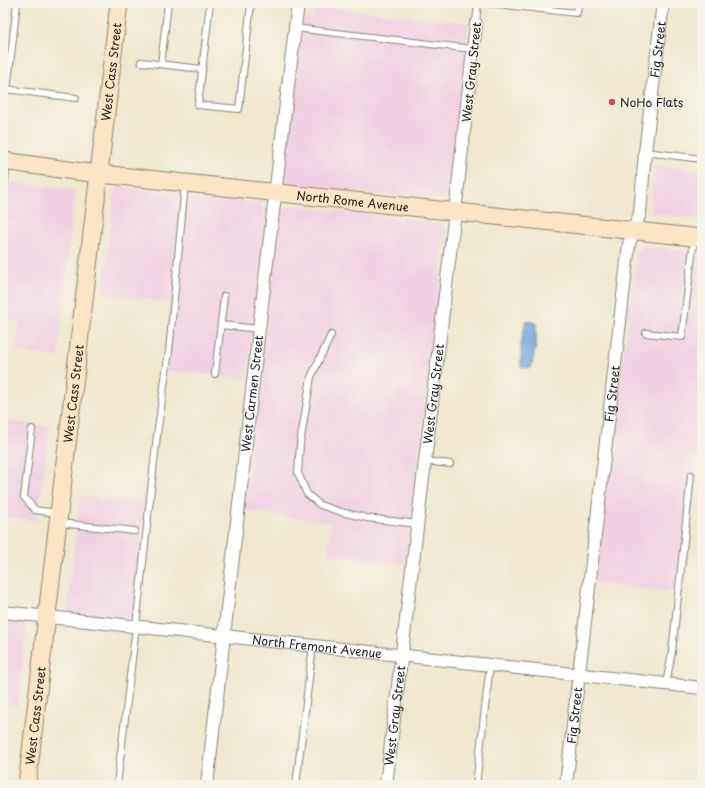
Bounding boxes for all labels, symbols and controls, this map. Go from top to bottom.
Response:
street label: Fig Street [645,20,670,79]
street label: West Gray Street [457,21,485,123]
street label: West Cass Street [96,22,126,122]
place label: NoHo Flats [620,93,684,111]
marker: NoHo Flats [607,97,617,107]
street label: North Rome Avenue [296,186,410,216]
street label: West Carmen Street [236,334,267,453]
street label: West Cass Street [58,343,88,444]
street label: West Gray Street [418,343,448,445]
street label: Fig Street [599,364,624,423]
street label: North Fremont Avenue [251,630,383,662]
street label: West Gray Street [379,664,409,767]
street label: West Cass Street [20,665,50,766]
street label: Fig Street [562,686,586,745]

